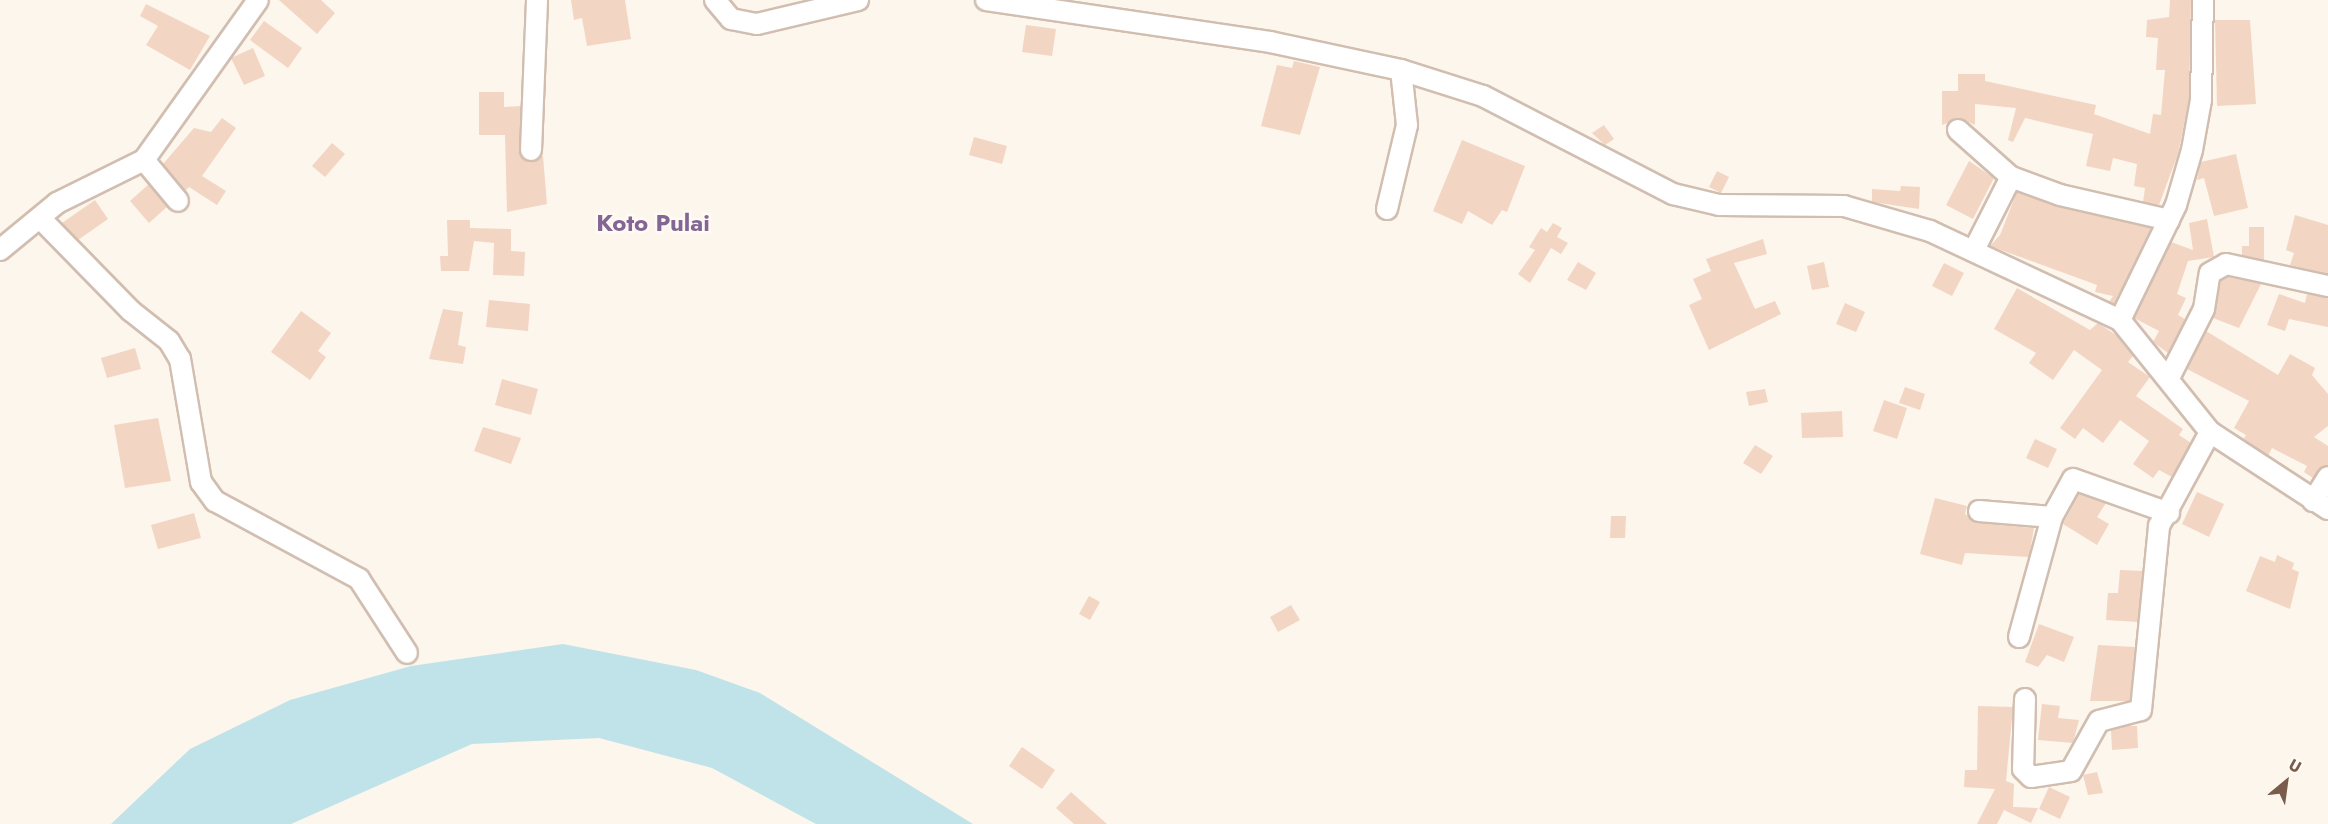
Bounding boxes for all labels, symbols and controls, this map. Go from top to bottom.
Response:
district label: Koto Pulai [596,209,710,237]
north arrow [2256,752,2316,812]
text: U [2284,753,2305,779]

